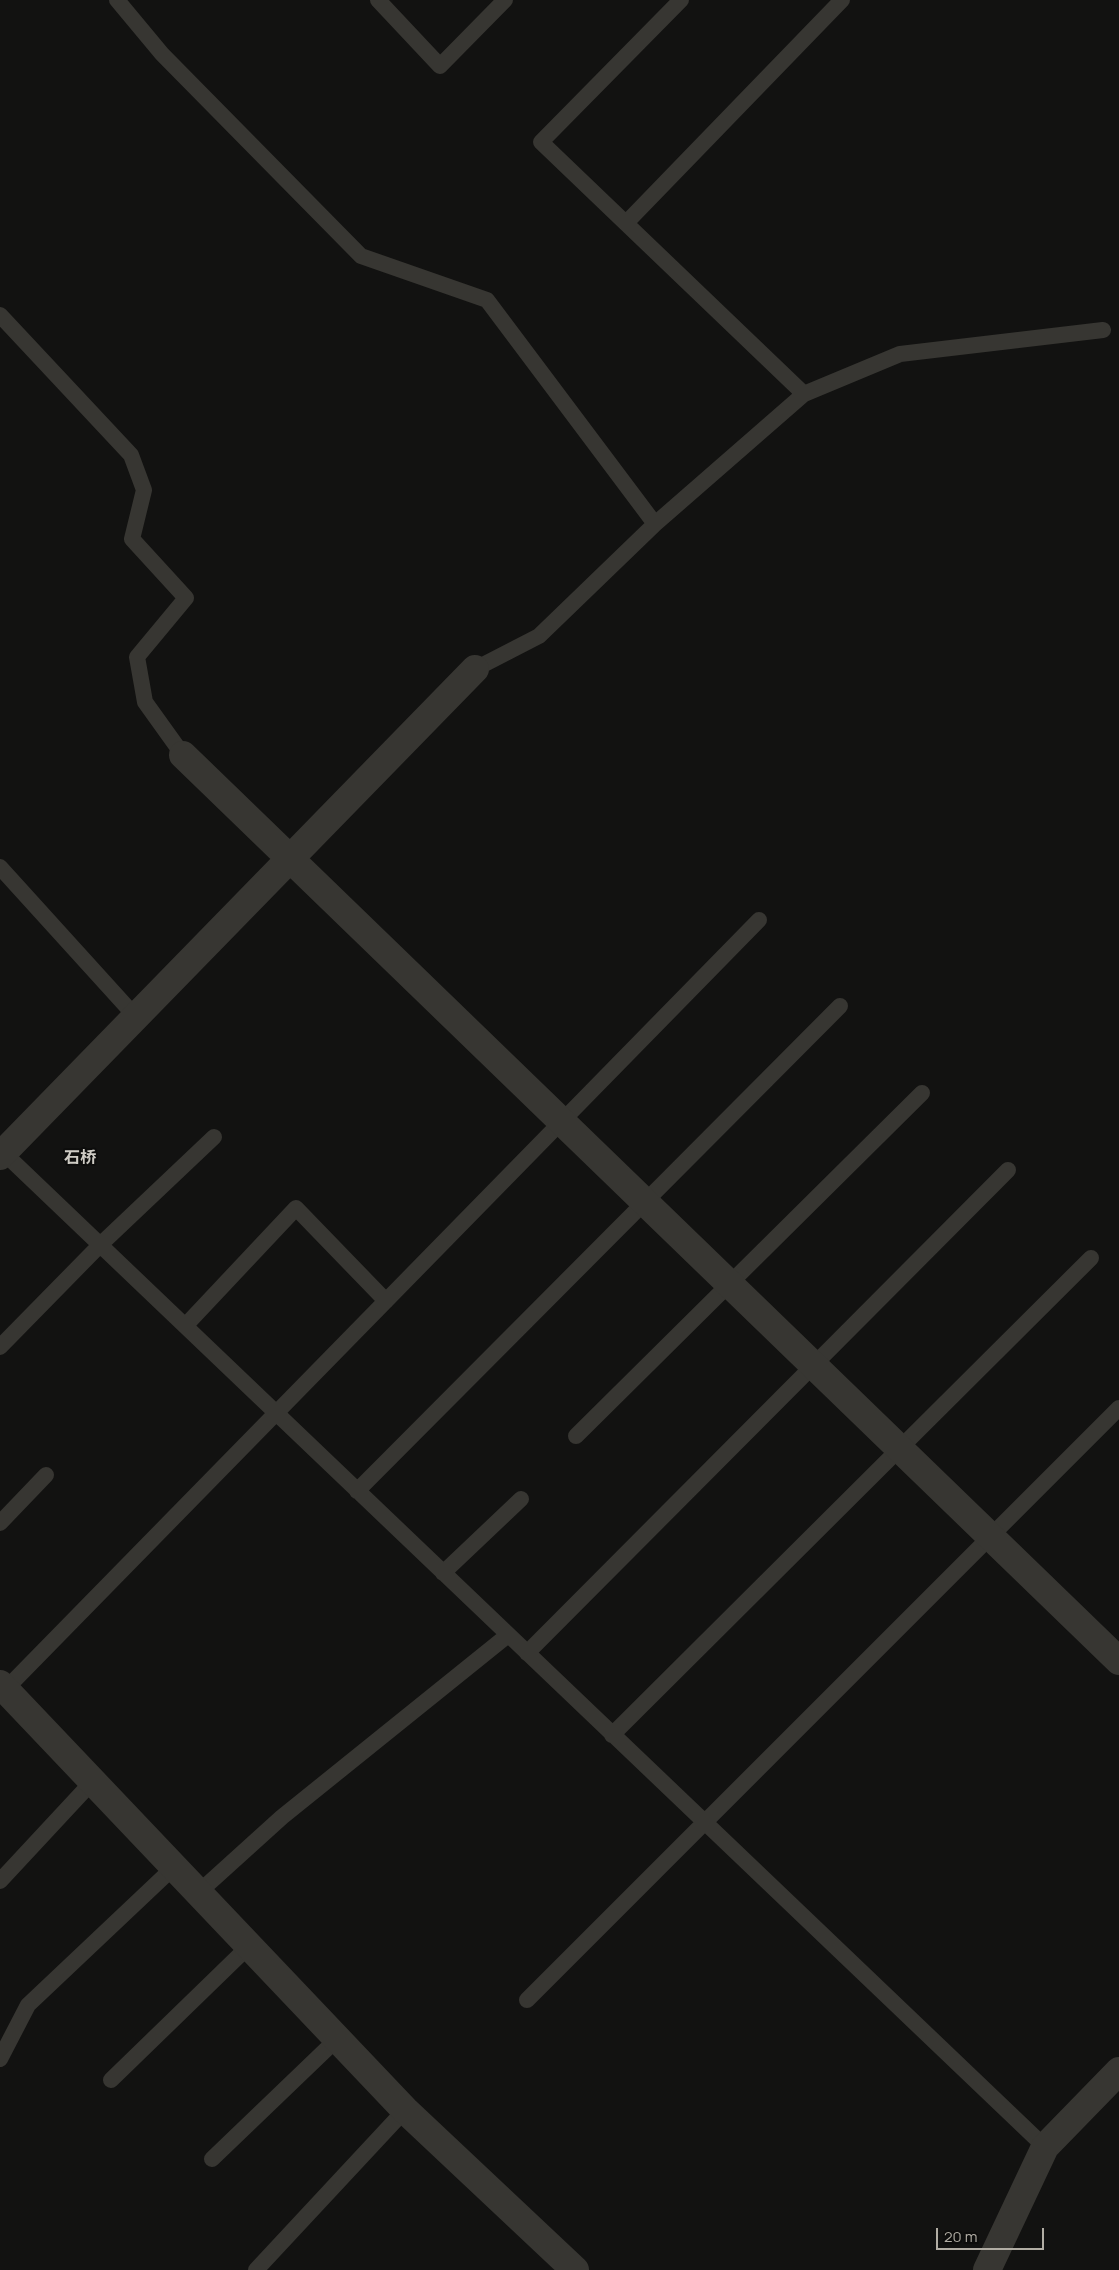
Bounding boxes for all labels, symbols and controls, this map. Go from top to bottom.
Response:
district label: 石桥 [64,1149,96,1169]
scale bar [939,2218,1046,2250]
text: 20 m [944,2226,977,2247]

